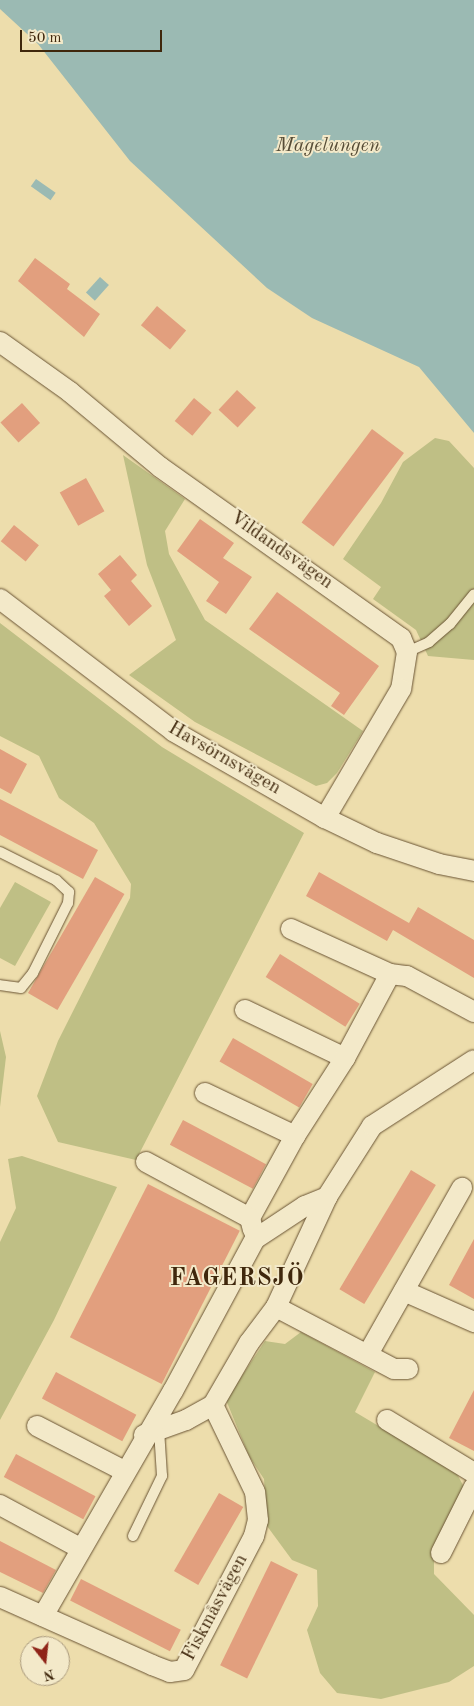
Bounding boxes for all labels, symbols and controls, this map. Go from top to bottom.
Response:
scale bar [22,20,165,52]
text: 50 m [28,31,62,46]
water label: Magelungen [276,134,380,158]
street label: Vildandsvägen [225,507,337,595]
street label: Havsörnsvägen [164,718,284,800]
district label: FAGERSJÖ [168,1266,306,1294]
street label: Fiskmåsvägen [178,1551,254,1665]
north arrow [20,1636,70,1686]
text: N [42,1666,56,1683]

